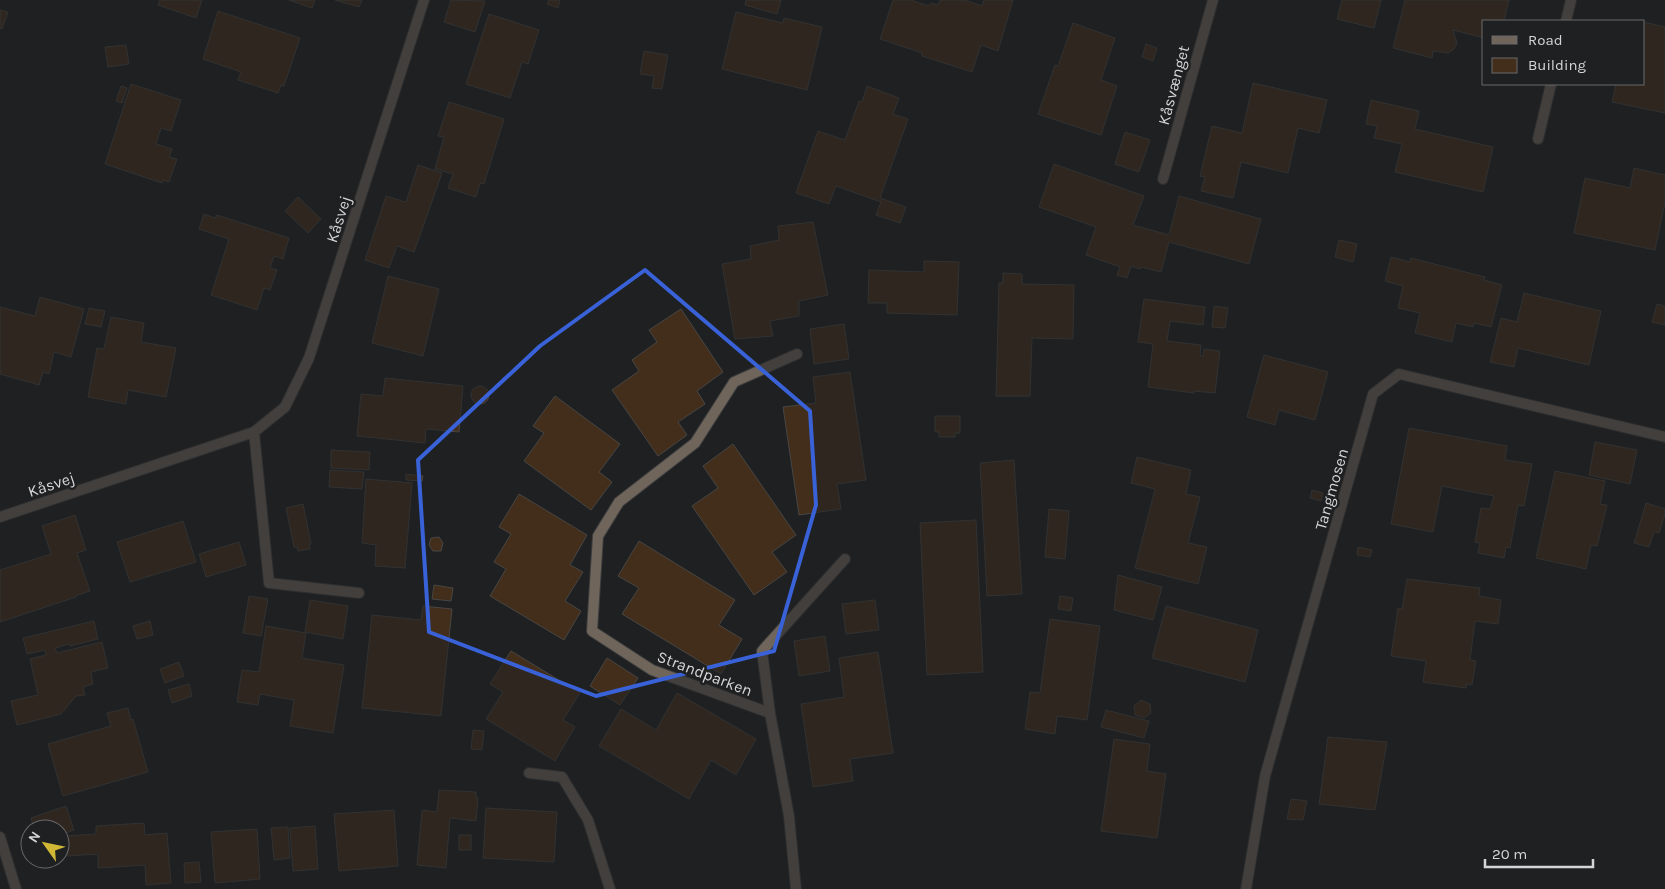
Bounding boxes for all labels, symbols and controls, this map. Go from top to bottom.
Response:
legend [1482,20,1645,85]
text: Road [1528,31,1563,49]
street label: Kåsvænget [1154,43,1193,127]
text: Building [1528,56,1586,74]
street label: Kåsvej [322,193,355,245]
street label: Tangmosen [1311,446,1352,532]
street label: Kåsvej [25,468,77,501]
street label: Strandparken [655,647,755,700]
north arrow [20,819,70,869]
text: N [25,828,44,846]
scale bar [1485,836,1592,868]
text: 20 m [1492,845,1527,863]

